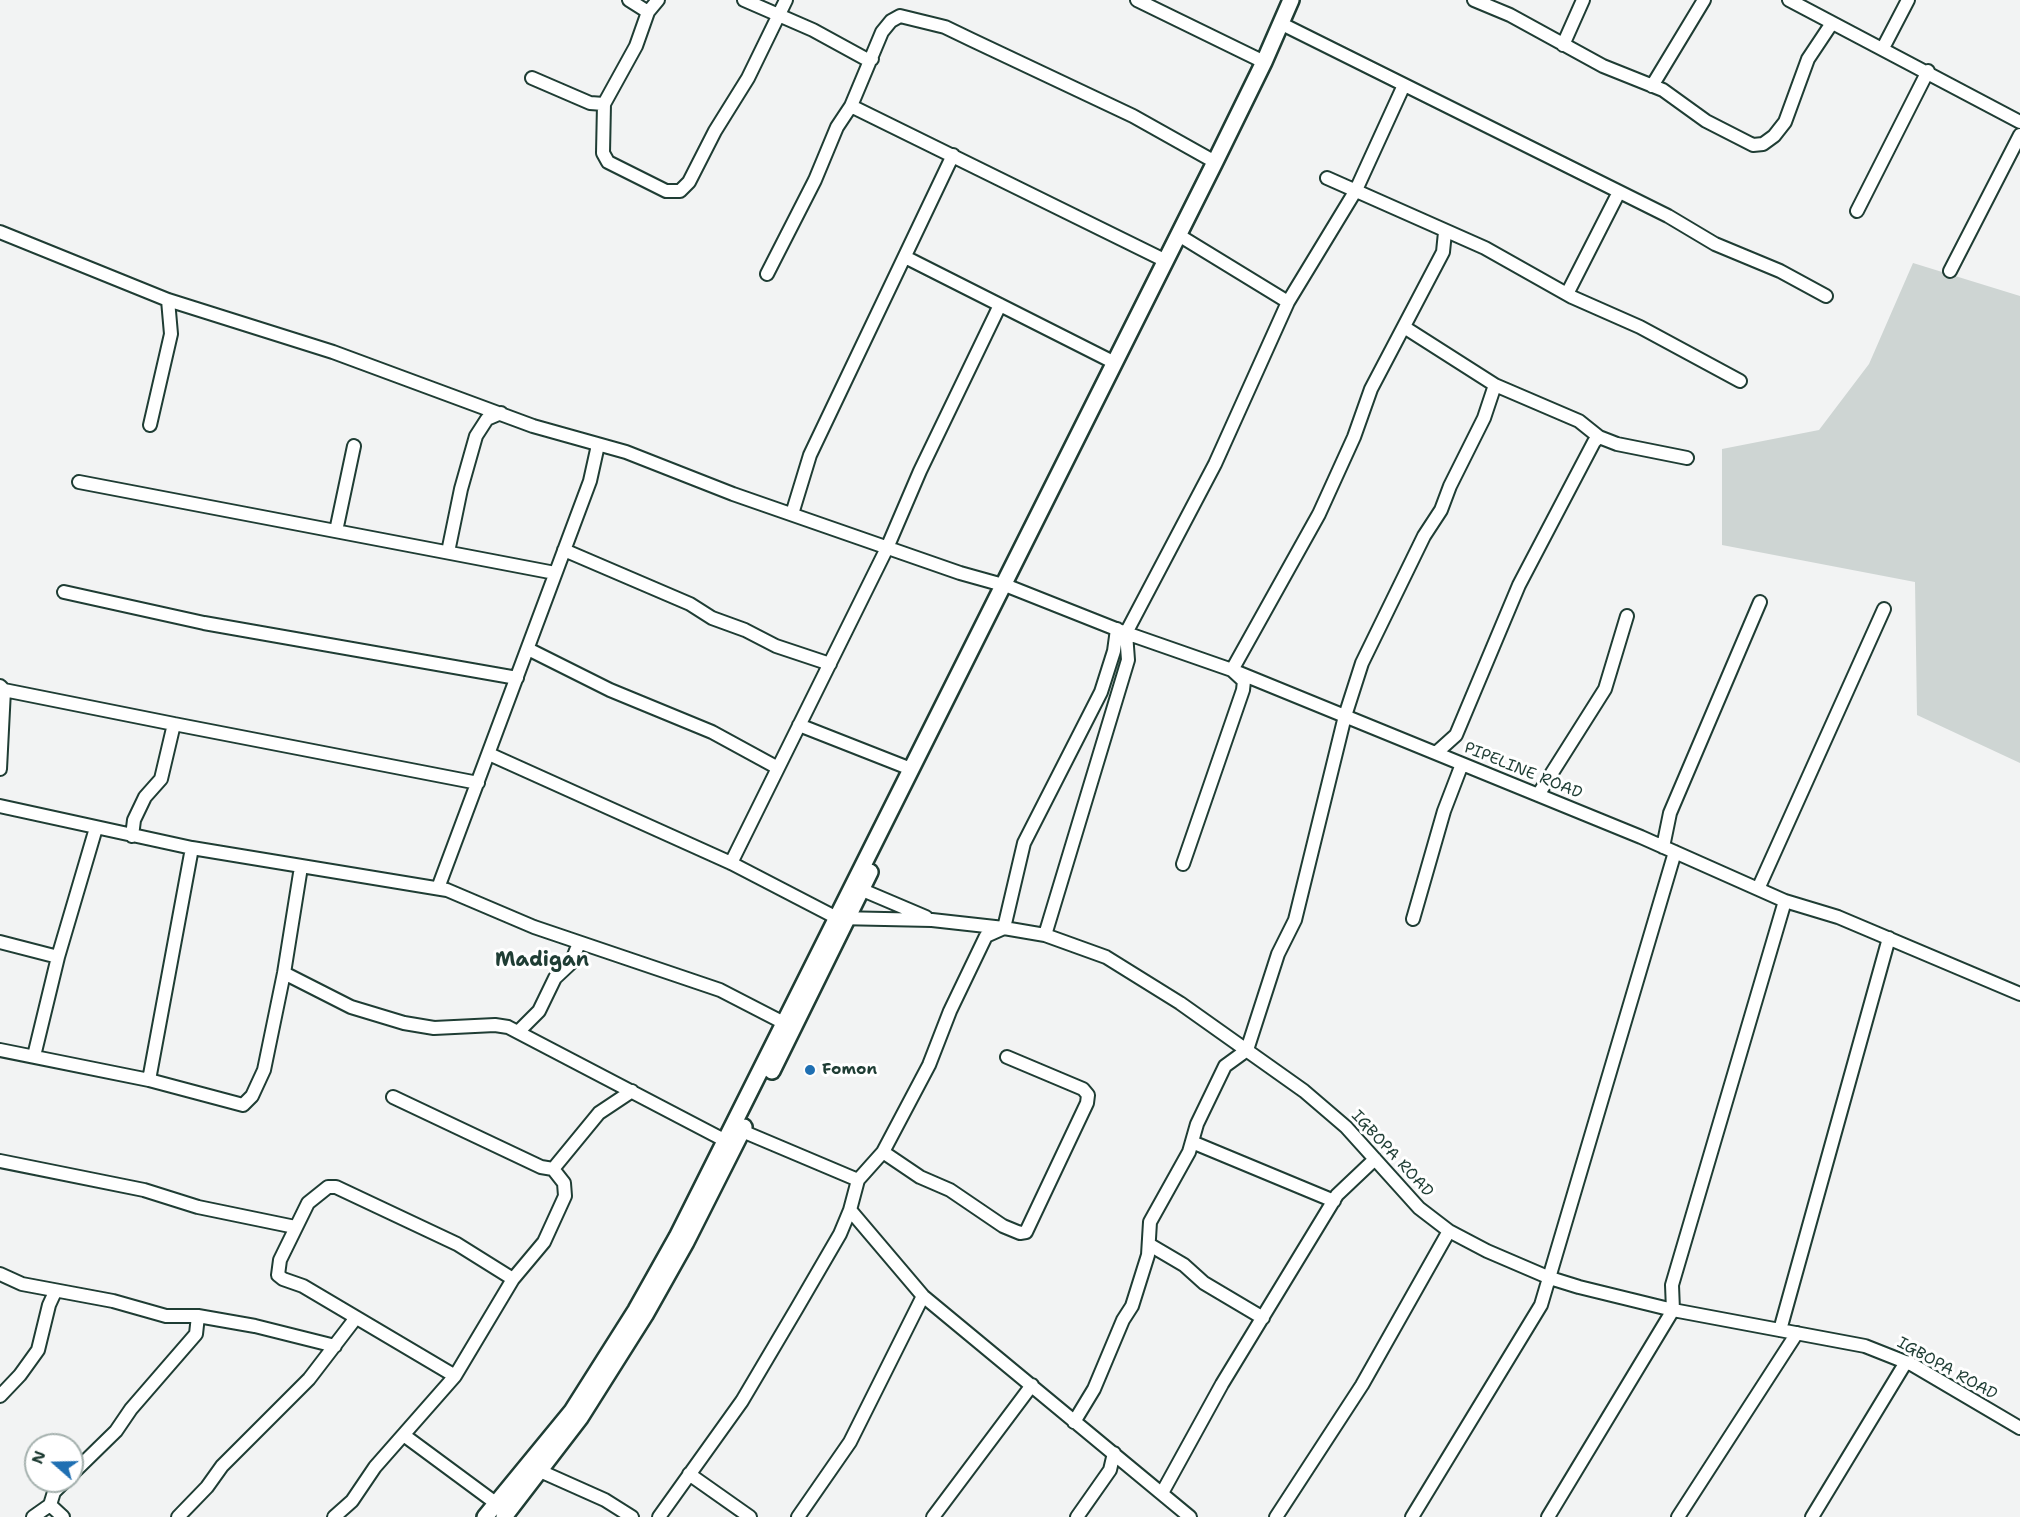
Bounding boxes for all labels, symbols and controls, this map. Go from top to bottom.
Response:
street label: PIPELINE ROAD [1461,739,1585,803]
district label: Madigan [495,949,589,973]
place label: Fomon [822,1060,877,1080]
marker: Fomon [803,1063,817,1077]
street label: IGBOPA ROAD [1347,1107,1437,1201]
street label: IGBOPA ROAD [1894,1334,2000,1404]
north arrow [24,1433,84,1493]
text: N [26,1448,51,1467]

